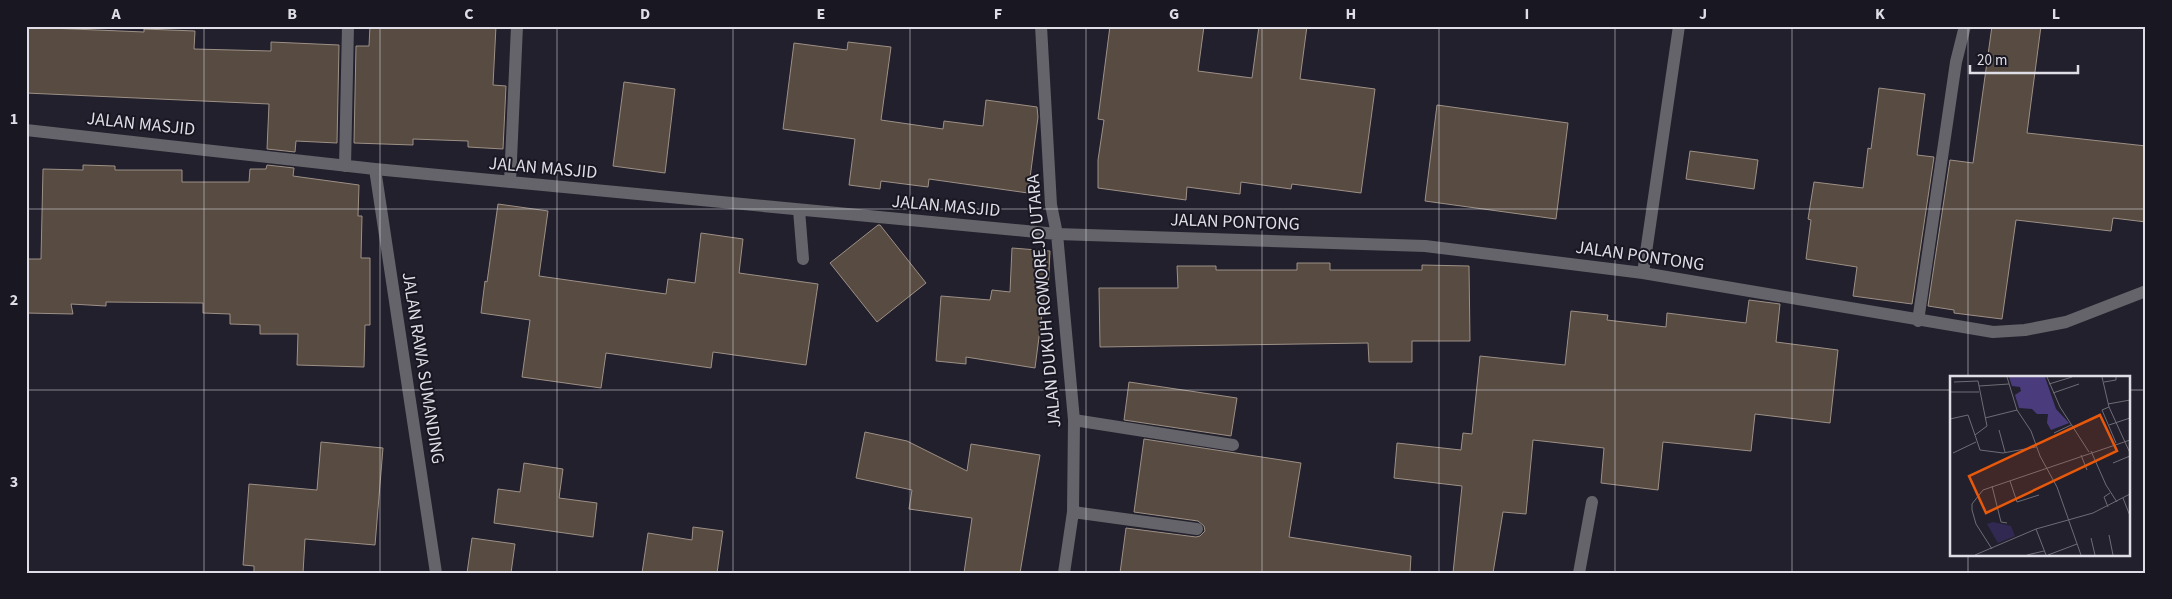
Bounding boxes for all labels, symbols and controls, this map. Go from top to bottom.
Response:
text: A [110,3,121,25]
text: B [287,3,297,25]
text: C [464,3,474,25]
text: D [640,3,650,25]
text: E [817,3,825,25]
text: F [994,3,1002,25]
text: G [1169,3,1179,25]
text: H [1346,3,1356,25]
text: I [1525,3,1529,25]
text: J [1699,3,1707,25]
text: K [1875,3,1885,25]
text: L [2052,3,2060,25]
scale bar [1970,42,2077,74]
text: 20 m [1977,50,2007,71]
street label: JALAN MASJID [86,106,196,142]
text: 1 [10,108,18,130]
street label: JALAN MASJID [488,151,598,185]
street label: JALAN DUKUH ROWOREJO UTARA [1020,173,1068,429]
street label: JALAN MASJID [891,189,1001,223]
street label: JALAN PONTONG [1170,207,1300,237]
street label: JALAN PONTONG [1574,235,1706,277]
street label: JALAN RAWA SUMANDING [395,270,451,466]
text: 2 [10,289,18,311]
inset map [1950,376,2130,556]
text: 3 [10,471,18,493]

